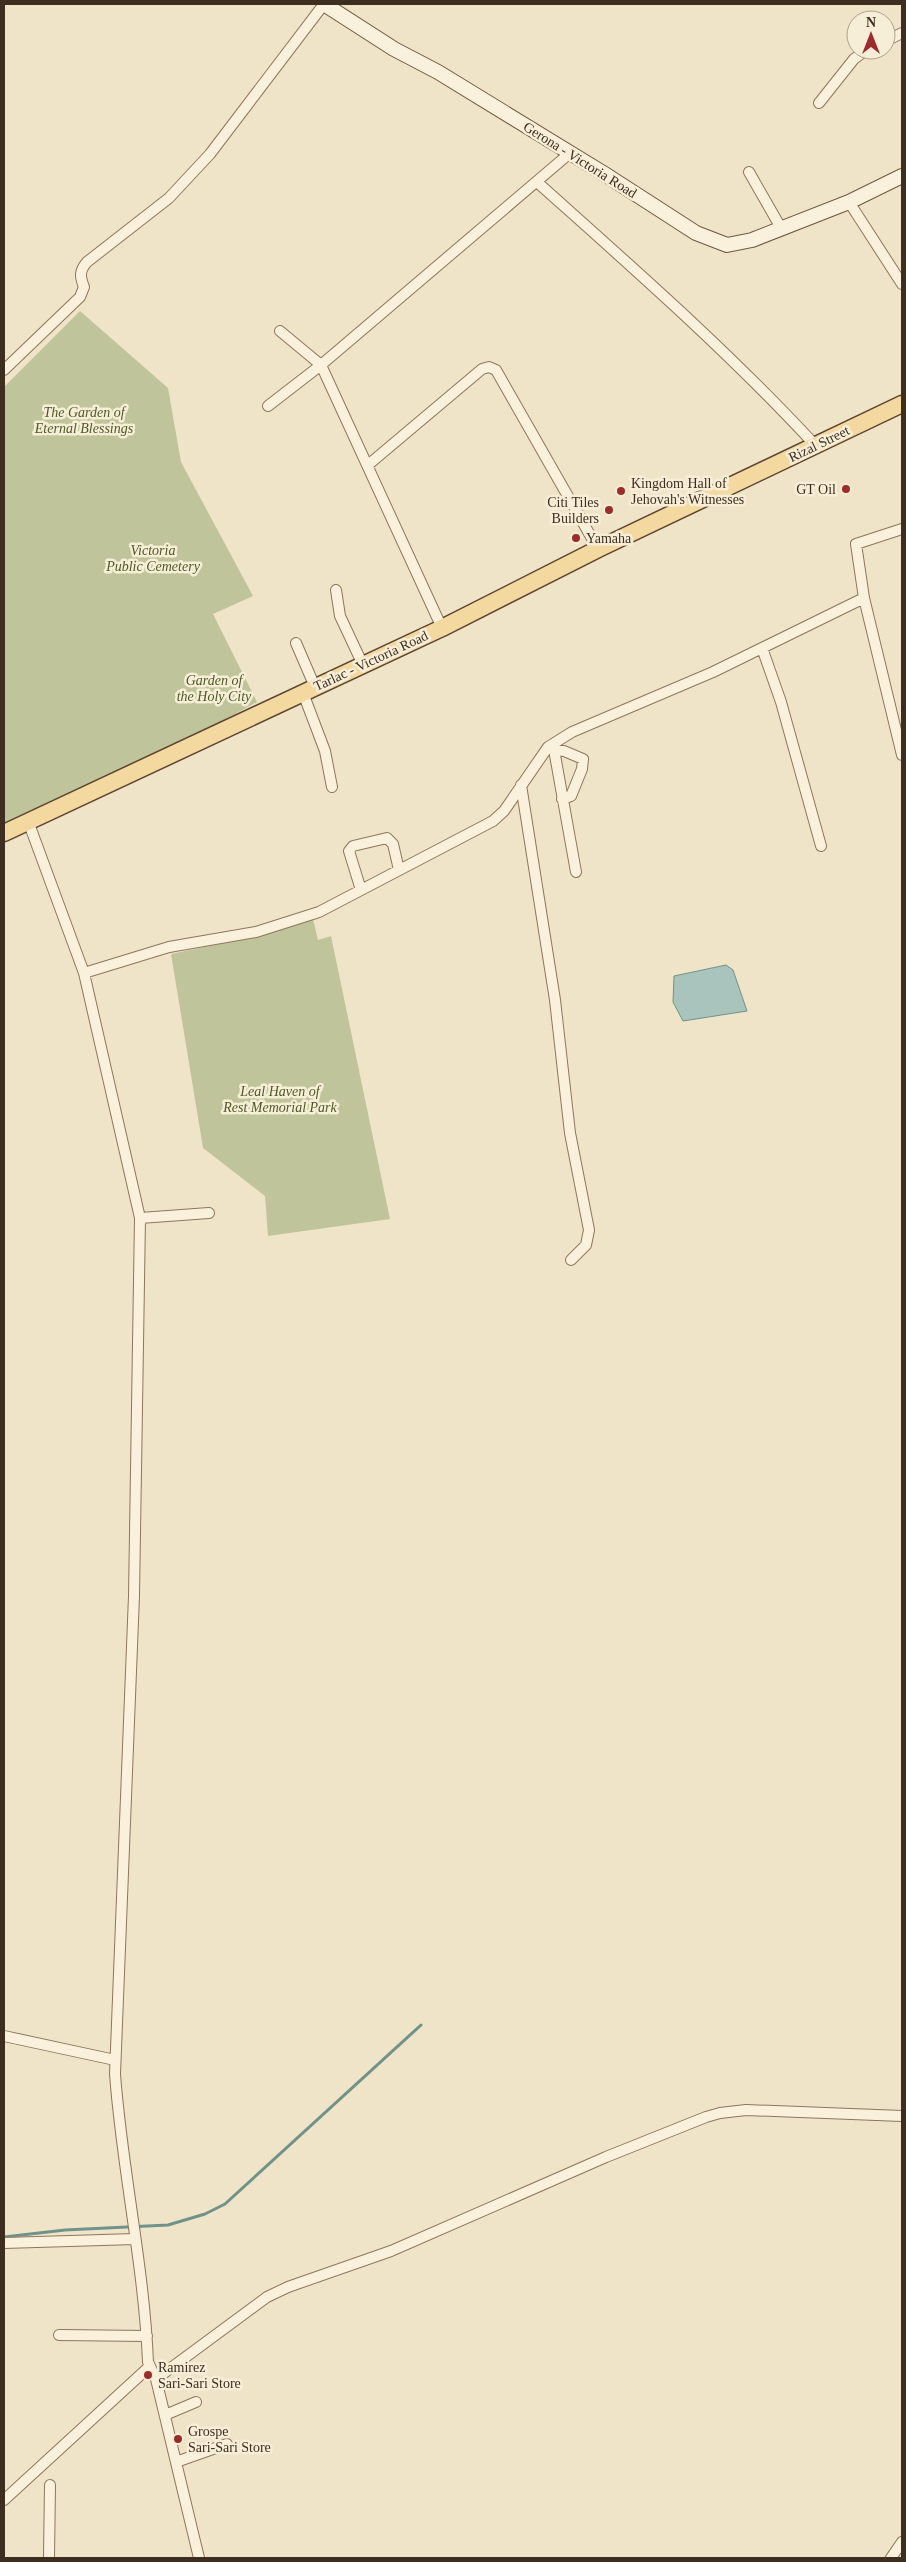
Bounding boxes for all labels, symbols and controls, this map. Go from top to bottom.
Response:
north arrow [846,10,896,60]
text: N [866,15,876,30]
street label: Gerona - Victoria Road [521,119,639,201]
park label: The Garden of Eternal Blessings [34,405,134,436]
street label: Rizal Street [786,423,852,465]
place label: Kingdom Hall of Jehovah's Witnesses [631,476,744,507]
place label: GT Oil [796,482,836,497]
marker: GT Oil [840,483,852,495]
marker: Kingdom Hall of Jehovah's Witnesses [615,485,627,497]
place label: Citi Tiles Builders [547,495,599,526]
marker: Citi Tiles Builders [603,504,615,516]
place label: Yamaha [586,531,632,546]
marker: Yamaha [570,532,582,544]
park label: Victoria Public Cemetery [105,543,201,574]
street label: Tarlac - Victoria Road [312,628,430,694]
park label: Garden of the Holy City [177,673,252,704]
park label: Leal Haven of Rest Memorial Park [222,1084,338,1115]
place label: Ramirez Sari-Sari Store [158,2360,241,2391]
marker: Ramirez Sari-Sari Store [142,2369,154,2381]
place label: Grospe Sari-Sari Store [188,2424,271,2455]
marker: Grospe Sari-Sari Store [172,2433,184,2445]

